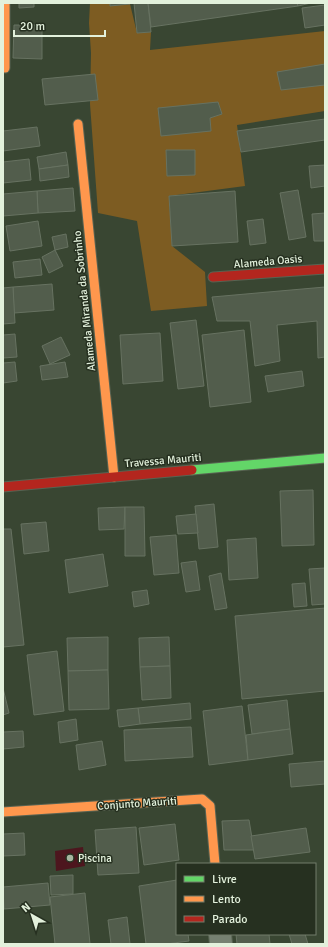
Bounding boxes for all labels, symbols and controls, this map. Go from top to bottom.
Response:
scale bar [14,12,105,38]
text: 20 m [20,19,45,34]
street label: Alameda Miranda da Sobrinho [71,230,98,372]
street label: Alameda Oasis [233,252,303,271]
street label: Travessa Mauriti [124,451,202,470]
street label: Conjunto Mauriti [97,794,177,813]
place label: Piscina [78,852,112,865]
marker: Piscina [65,853,75,863]
legend [176,863,316,935]
text: Livre [212,872,237,887]
text: Lento [212,892,241,907]
north arrow [12,895,52,935]
text: N [19,900,33,915]
text: Parado [212,912,248,927]

